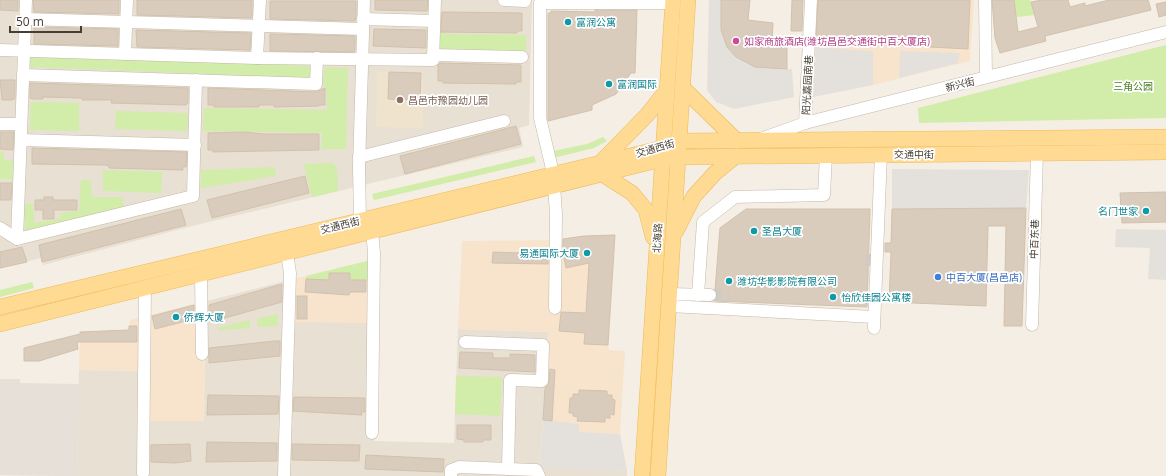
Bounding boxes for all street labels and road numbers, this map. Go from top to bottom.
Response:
street label: 阳光嘉园南巷 [798,55,816,115]
street label: 新兴街 [944,74,976,94]
street label: 交通西街 [634,136,676,160]
street label: 交通中街 [894,147,934,161]
street label: 交通西街 [319,213,361,237]
street label: 中百东巷 [1026,219,1042,259]
street label: 北海路 [649,223,665,253]

